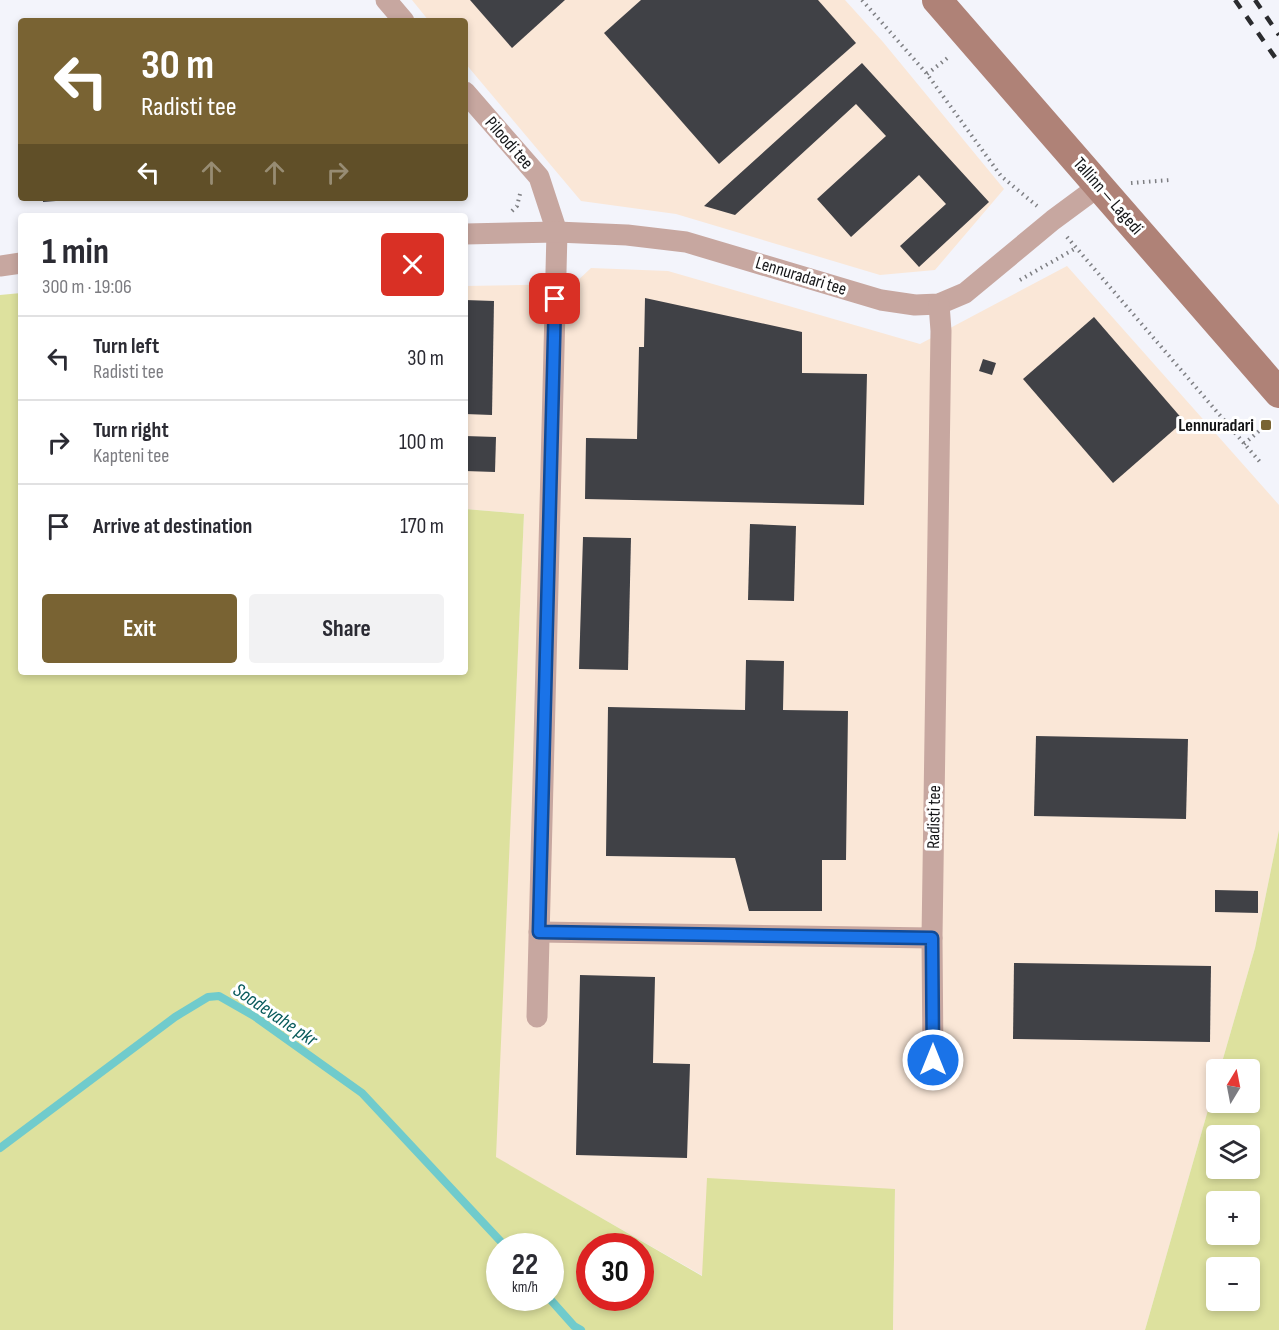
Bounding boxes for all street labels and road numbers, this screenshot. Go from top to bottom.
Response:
street label: Piloodi tee [481,112,537,174]
street label: Tallinn — Lagedi [1069,153,1147,239]
street label: Lennuradari tee [753,252,849,300]
street label: Radisti tee [923,785,945,849]

